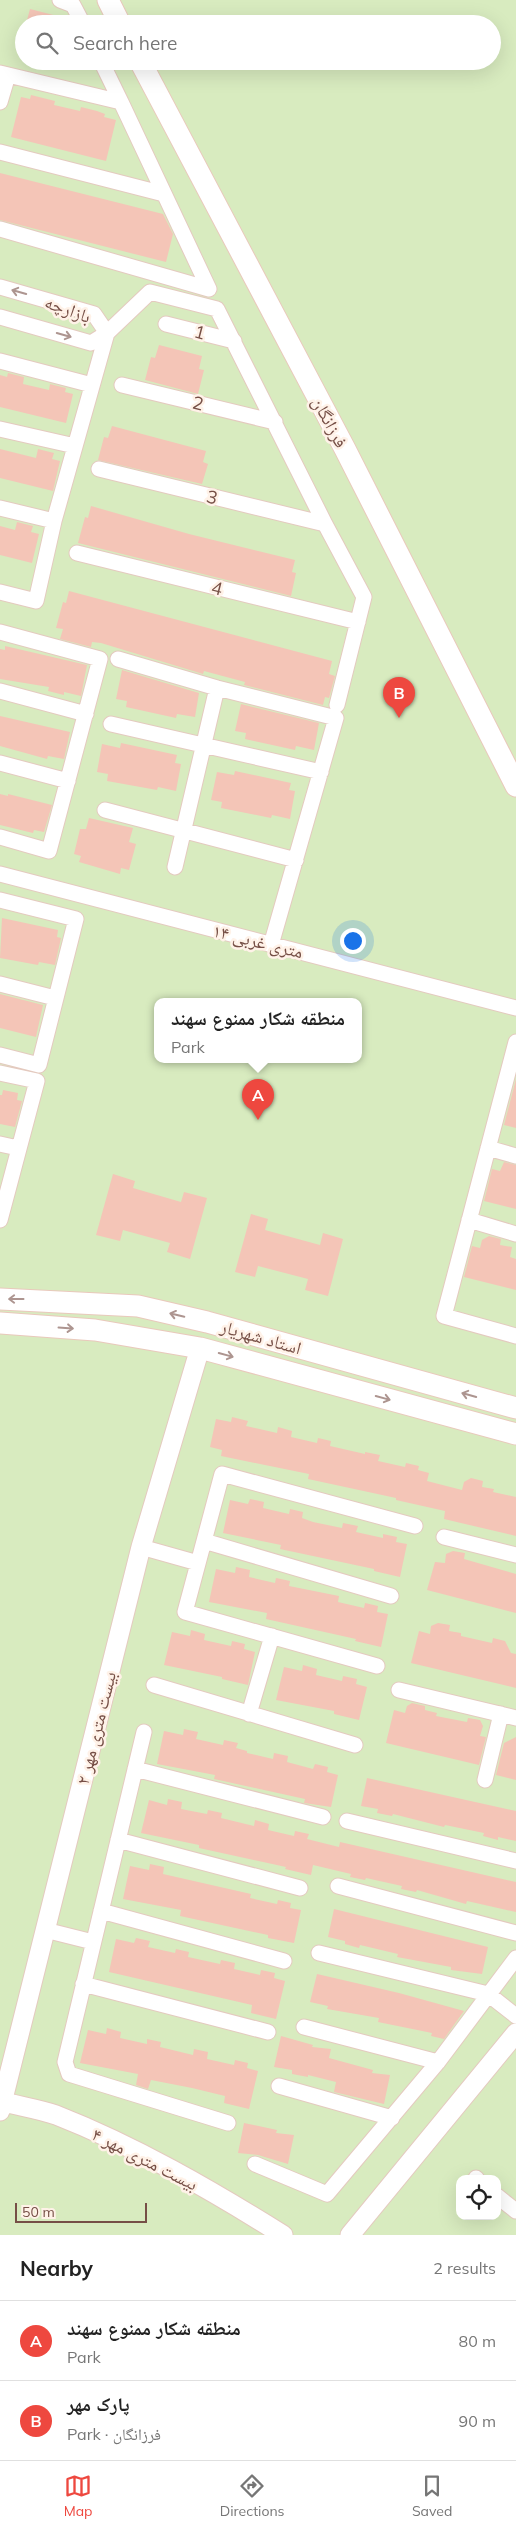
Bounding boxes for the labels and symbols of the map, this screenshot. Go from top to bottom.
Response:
one-way arrow [11,287,27,297]
street label: بازارچه [42,290,94,328]
street label: 1 [192,319,208,345]
one-way arrow [55,331,71,340]
street label: 2 [190,391,206,415]
street label: فرزانگان [307,393,353,451]
street label: 3 [204,485,220,509]
street label: 4 [209,576,225,601]
pin: B [383,677,415,718]
street label: ۱۴ متری غربی [210,919,306,963]
your location [340,928,366,954]
pin: A [242,1079,274,1120]
one-way arrow [8,1294,24,1304]
one-way arrow [170,1310,186,1319]
street label: استاد شهریار [217,1314,304,1359]
one-way arrow [58,1323,74,1332]
one-way arrow [218,1351,234,1360]
one-way arrow [461,1390,477,1400]
one-way arrow [374,1393,390,1403]
street label: بیست متری مهر ۲ [71,1669,121,1787]
street label: بیست متری مهر ۴ [88,2122,202,2196]
scale bar [15,2200,148,2223]

